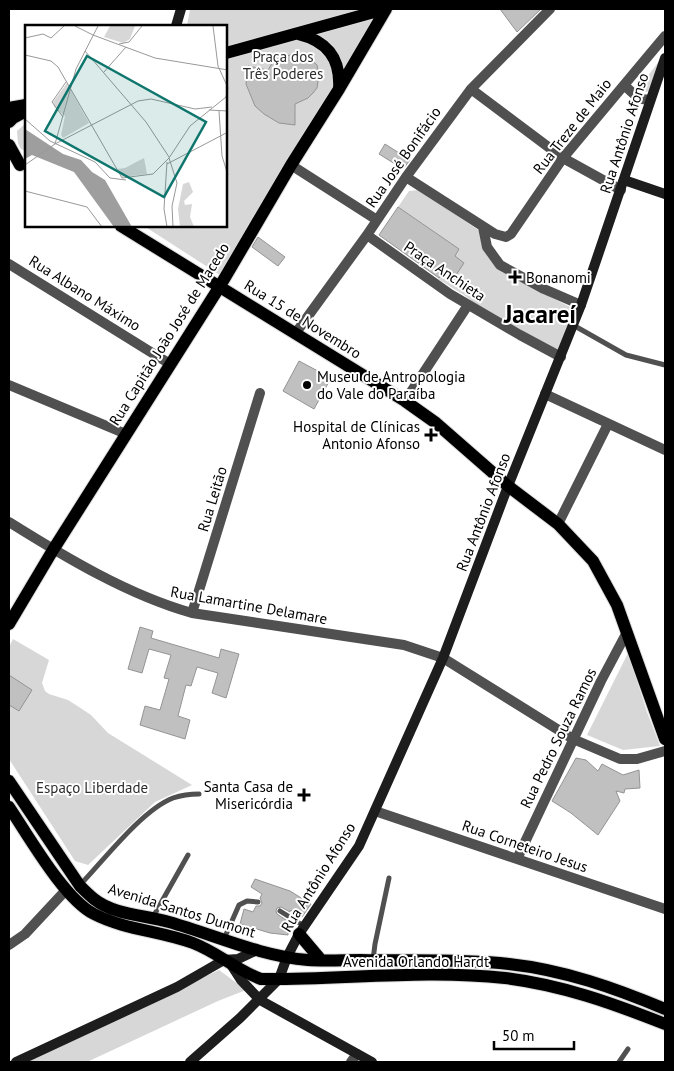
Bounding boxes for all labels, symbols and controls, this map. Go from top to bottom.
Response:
inset map [25,25,228,228]
park label: Praça dos Três Poderes [243,47,323,83]
street label: Rua Antônio Afonso [596,70,652,196]
street label: Rua Treze de Maio [529,74,615,178]
street label: Rua José Bonifácio [361,103,445,211]
street label: Praça Anchieta [401,237,489,305]
street label: Rua Capitão João José de Macedo [105,239,233,429]
street label: Rua Albano Máximo [26,251,144,335]
place label: Bonanomi [526,268,591,287]
marker: Bonanomi [508,270,522,284]
street label: Rua 15 de Novembro [241,275,365,363]
district label: Jacareí [503,298,576,330]
place label: Museu de Antropologia do Vale do Paraíba [317,367,466,403]
marker: Museu de Antropologia do Vale do Paraíba [301,379,313,391]
place label: Hospital de Clínicas Antonio Afonso [293,417,420,453]
marker: Hospital de Clínicas Antonio Afonso [424,428,438,442]
street label: Rua Antônio Afonso [452,450,514,574]
street label: Rua Leitão [193,464,231,534]
street label: Rua Lamartine Delamare [169,582,329,628]
street label: Rua Pedro Souza Ramos [516,665,600,811]
place label: Santa Casa de Misericórdia [204,777,293,813]
park label: Espaço Liberdade [36,778,148,797]
marker: Santa Casa de Misericórdia [297,788,311,802]
street label: Rua Corneteiro Jesus [460,816,590,876]
street label: Rua Antônio Afonso [277,819,359,935]
street label: Avenida Santos Dumont [106,879,258,941]
street label: Avenida Orlando Hardt [343,952,489,971]
scale bar [494,1018,574,1050]
text: 50 m [502,1026,535,1045]

